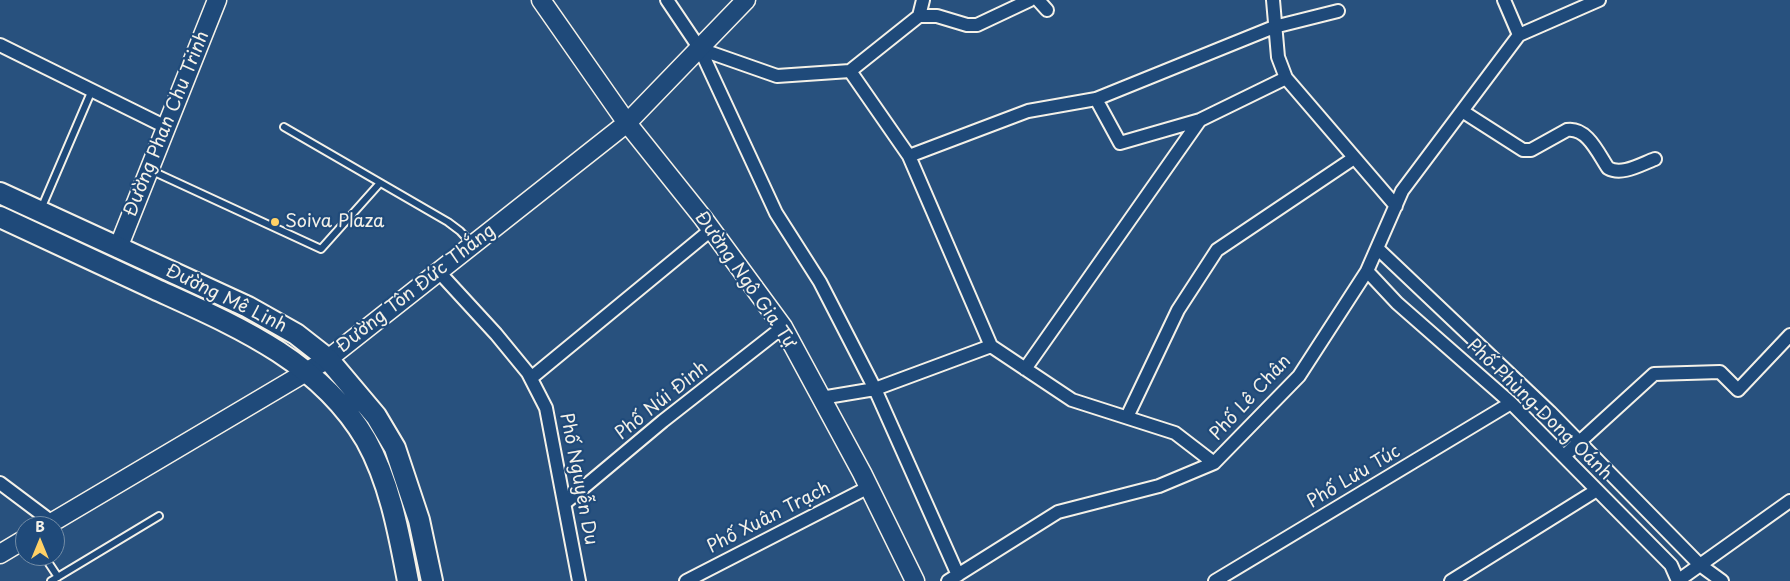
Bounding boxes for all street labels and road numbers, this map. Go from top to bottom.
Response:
street label: Đường Phan Chu Trinh [120,28,214,220]
street label: Đường Ngô Gia Tự [690,207,800,353]
street label: Đường Tôn Đức Thắng [332,220,500,358]
street label: Đường Mê Linh [162,260,290,338]
street label: Phố Phùng Dong Oánh [1462,335,1616,485]
street label: Phố Lê Chân [1206,351,1296,445]
street label: Phố Núi Đinh [611,357,713,445]
street label: Phố Nguyễn Du [555,411,601,547]
street label: Phố Lưu Túc [1304,441,1404,513]
street label: Phố Xuân Trạch [704,478,834,558]

